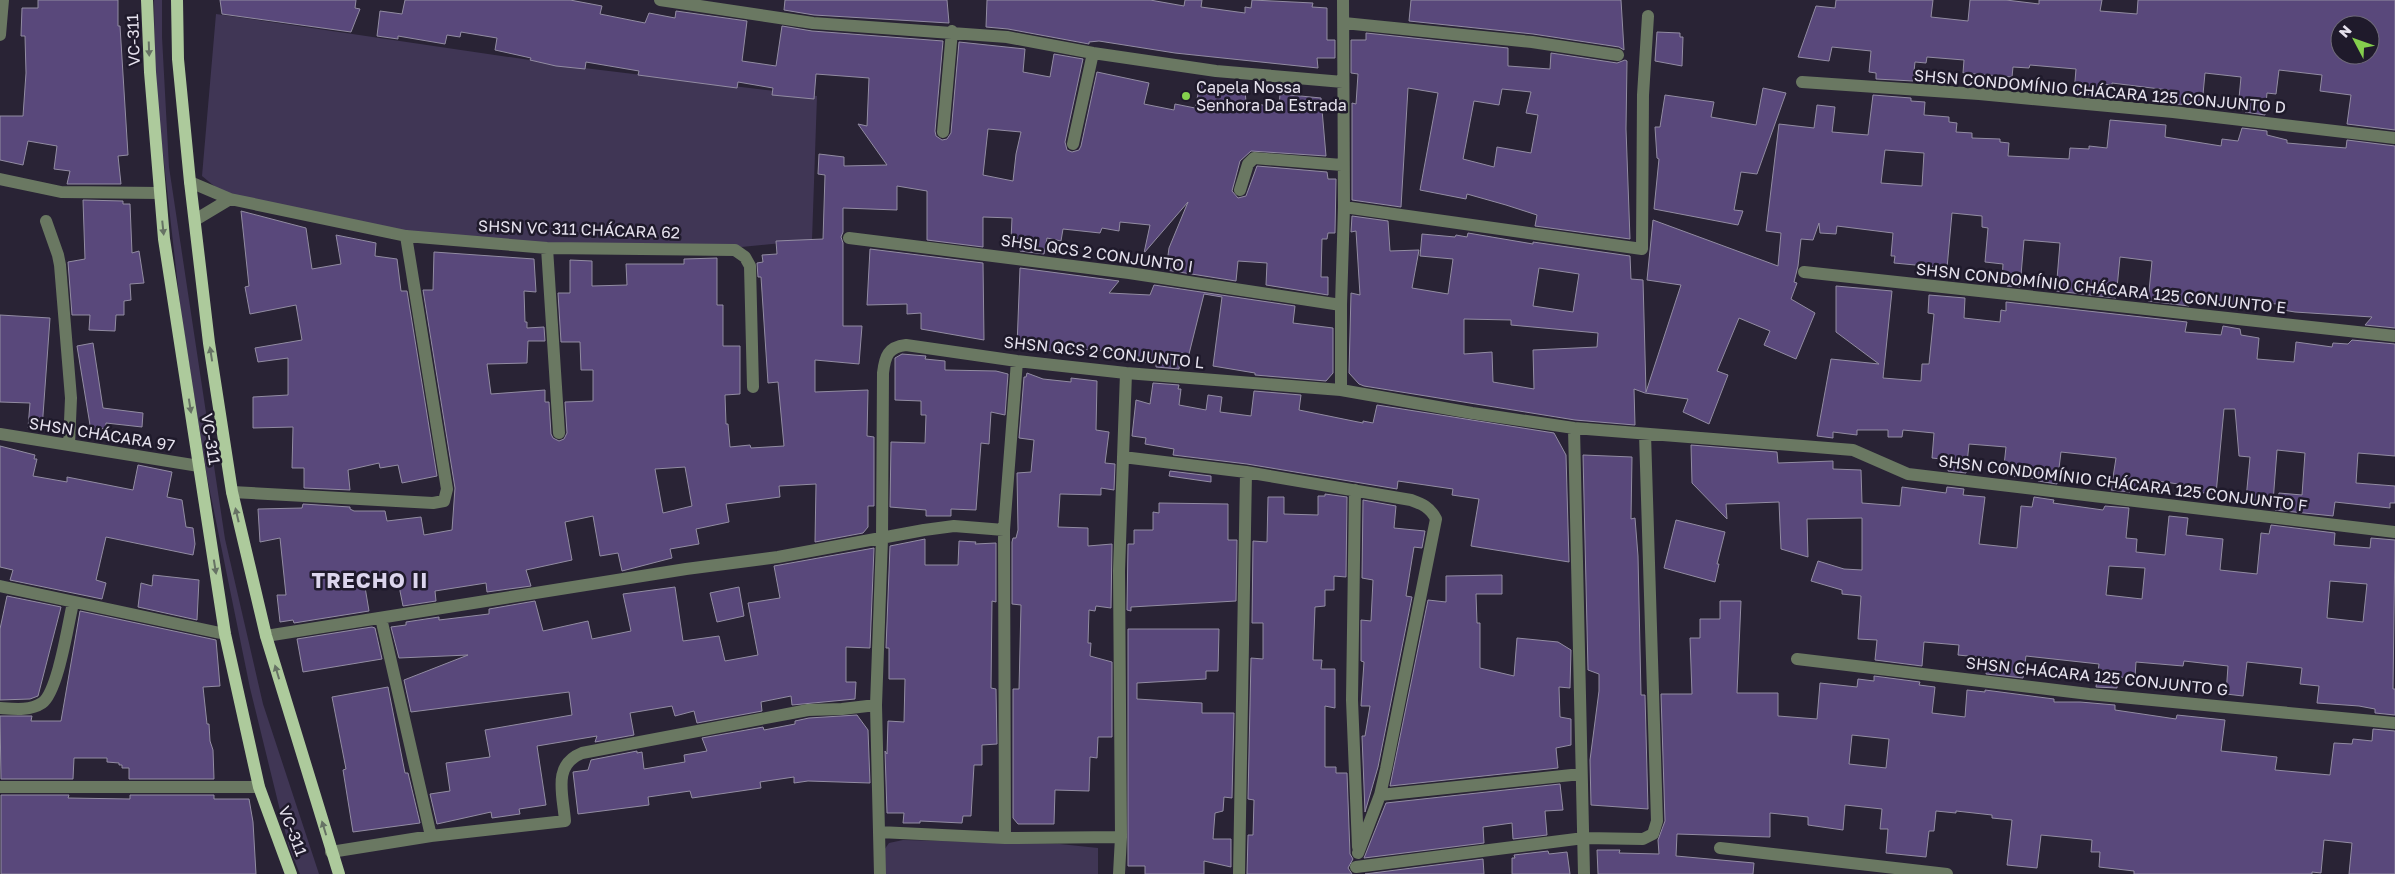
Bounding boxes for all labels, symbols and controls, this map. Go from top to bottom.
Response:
street label: VC-311 [122,13,144,66]
north arrow [2330,15,2380,65]
text: N [2335,22,2355,41]
one-way arrow [146,41,154,57]
street label: SHSN CONDOMÍNIO CHÁCARA 125 CONJUNTO D [1913,65,2287,117]
place label: Capela Nossa Senhora Da Estrada [1196,77,1347,115]
marker: Capela Nossa Senhora Da Estrada [1180,90,1192,102]
street label: SHSN VC 311 CHÁCARA 62 [478,215,680,243]
one-way arrow [159,220,167,236]
street label: SHSL QCS 2 CONJUNTO I [1000,230,1194,276]
street label: SHSN CONDOMÍNIO CHÁCARA 125 CONJUNTO E [1915,259,2287,317]
street label: SHSN QCS 2 CONJUNTO L [1003,332,1205,372]
one-way arrow [206,346,214,362]
one-way arrow [186,399,194,415]
street label: VC-311 [197,412,225,467]
street label: SHSN CHÁCARA 97 [28,413,176,455]
street label: SHSN CONDOMÍNIO CHÁCARA 125 CONJUNTO F [1937,450,2309,516]
one-way arrow [233,507,241,522]
one-way arrow [211,559,219,575]
district label: TRECHO II [312,567,428,593]
street label: SHSN CHÁCARA 125 CONJUNTO G [1965,652,2229,700]
one-way arrow [272,665,280,680]
street label: VC-311 [274,803,312,859]
one-way arrow [319,820,327,835]

